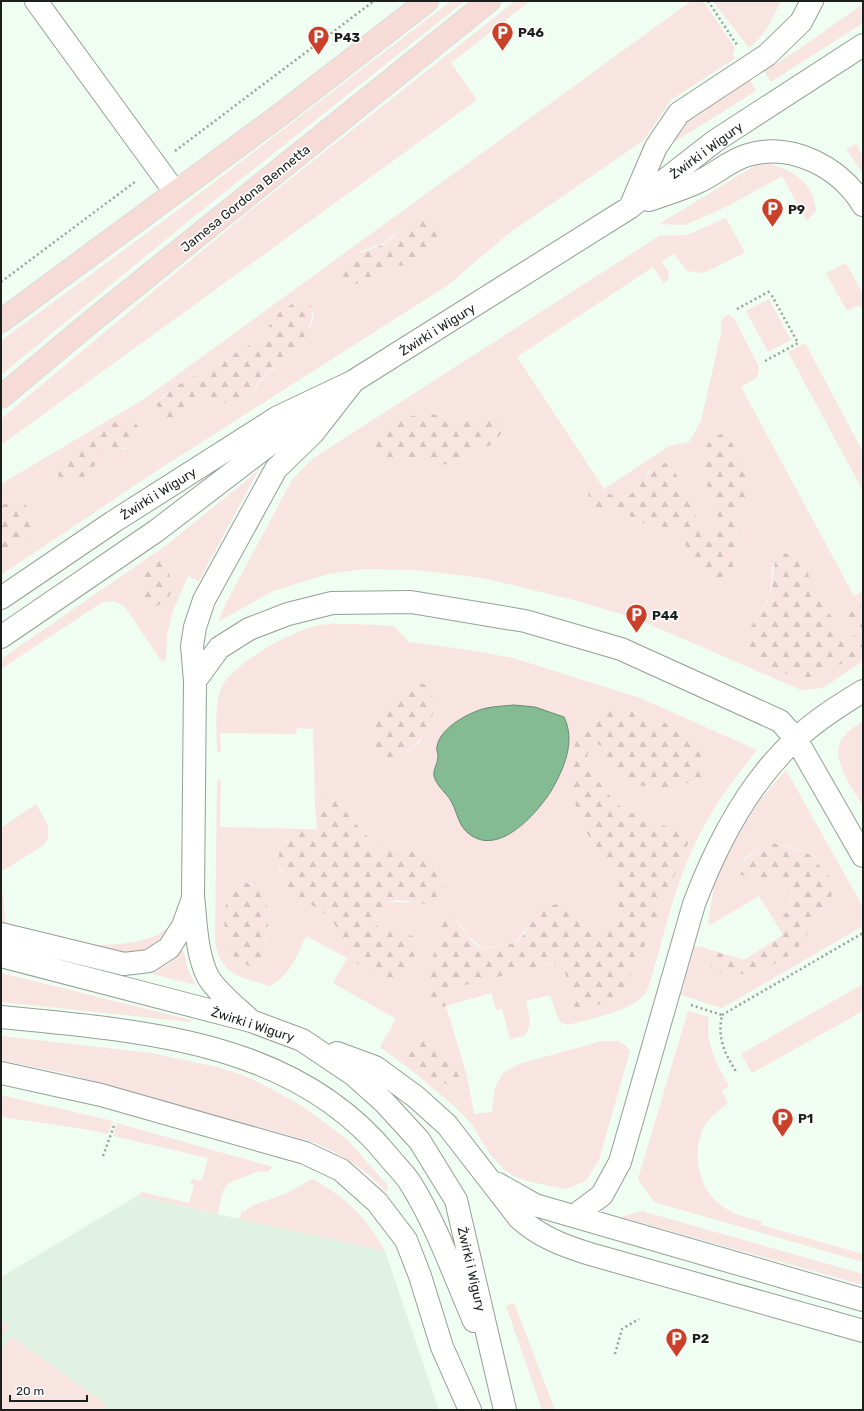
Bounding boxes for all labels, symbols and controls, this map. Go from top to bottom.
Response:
parking icon: P46 [490,19,516,52]
parking icon: P43 [305,24,331,57]
place label: P46 [518,25,545,40]
place label: P43 [334,30,361,45]
street label: Żwirki i Wigury [667,119,746,183]
street label: Jamesa Gordona Bennetta [178,142,313,255]
parking icon: P9 [759,196,785,229]
place label: P9 [788,202,805,217]
street label: Żwirki i Wigury [397,300,478,360]
street label: Żwirki i Wigury [118,464,199,524]
parking icon: P44 [624,602,650,635]
place label: P44 [652,608,679,623]
street label: Żwirki i Wigury [209,1004,296,1046]
parking icon: P1 [769,1105,795,1138]
place label: P1 [798,1111,813,1126]
street label: Żwirki i Wigury [454,1225,489,1313]
parking icon: P2 [663,1325,689,1358]
place label: P2 [692,1331,709,1346]
scale bar [10,1377,87,1403]
text: 20 m [16,1384,44,1398]

